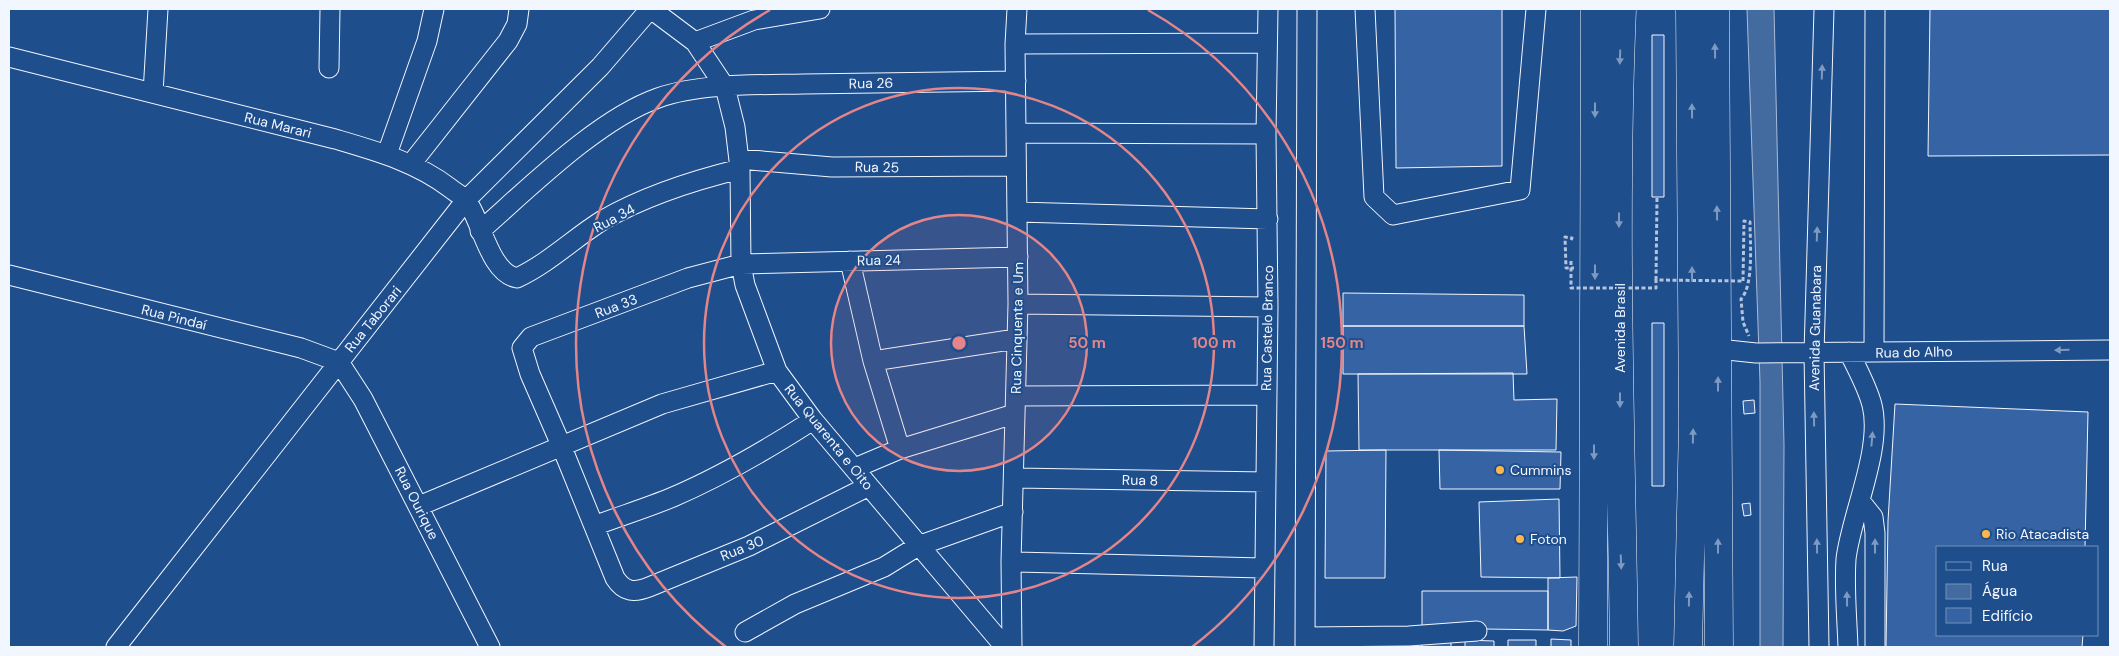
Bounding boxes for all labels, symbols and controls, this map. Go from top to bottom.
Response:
one-way arrow [1711,42,1719,58]
one-way arrow [1616,50,1624,66]
one-way arrow [1819,63,1827,79]
street label: Rua 26 [849,74,893,92]
one-way arrow [1591,102,1599,118]
one-way arrow [1687,103,1695,119]
street label: Rua Marari [243,108,313,142]
street label: Rua 25 [855,158,899,176]
street label: Rua 34 [590,199,638,236]
one-way arrow [1712,205,1720,221]
one-way arrow [1615,212,1623,228]
one-way arrow [1813,226,1821,242]
street label: Rua 24 [857,251,902,269]
street label: Rua Cinquenta e Um [1007,262,1027,394]
street label: Rua Castelo Branco [1257,265,1277,391]
one-way arrow [1591,265,1599,281]
one-way arrow [1688,265,1696,281]
street label: Avenida Guanabara [1805,265,1825,391]
street label: Rua Taborari [341,282,405,356]
street label: Avenida Brasil [1611,283,1629,373]
street label: Rua 33 [592,290,640,322]
street label: Rua Pindaí [139,300,209,334]
text: 50 m [1068,333,1106,353]
text: 100 m [1192,333,1236,353]
text: 150 m [1321,333,1364,353]
centre of rings [950,334,968,352]
street label: Rua do Alho [1875,342,1953,362]
one-way arrow [2053,346,2069,354]
one-way arrow [1714,375,1722,391]
street label: Rua Quarenta e Oito [781,380,877,494]
one-way arrow [1616,392,1624,408]
one-way arrow [1810,411,1818,427]
one-way arrow [1689,428,1697,444]
one-way arrow [1868,431,1876,447]
one-way arrow [1590,445,1598,461]
place label: Cummins [1510,461,1571,479]
street label: Rua Ourique [391,463,443,543]
marker: Cummins [1494,464,1506,476]
street label: Rua 8 [1122,471,1158,489]
place label: Rio Atacadista [1996,525,2089,543]
marker: Rio Atacadista [1980,528,1992,540]
place label: Foton [1530,530,1567,548]
street label: Rua 30 [718,531,766,565]
marker: Foton [1514,533,1526,545]
one-way arrow [1714,538,1722,554]
one-way arrow [1813,538,1821,554]
one-way arrow [1871,538,1879,554]
legend [1936,546,2099,636]
one-way arrow [1618,555,1626,571]
text: Rua [1982,556,2008,576]
text: Água [1982,581,2017,601]
one-way arrow [1685,590,1693,606]
one-way arrow [1843,590,1851,606]
text: Edifício [1982,606,2033,626]

